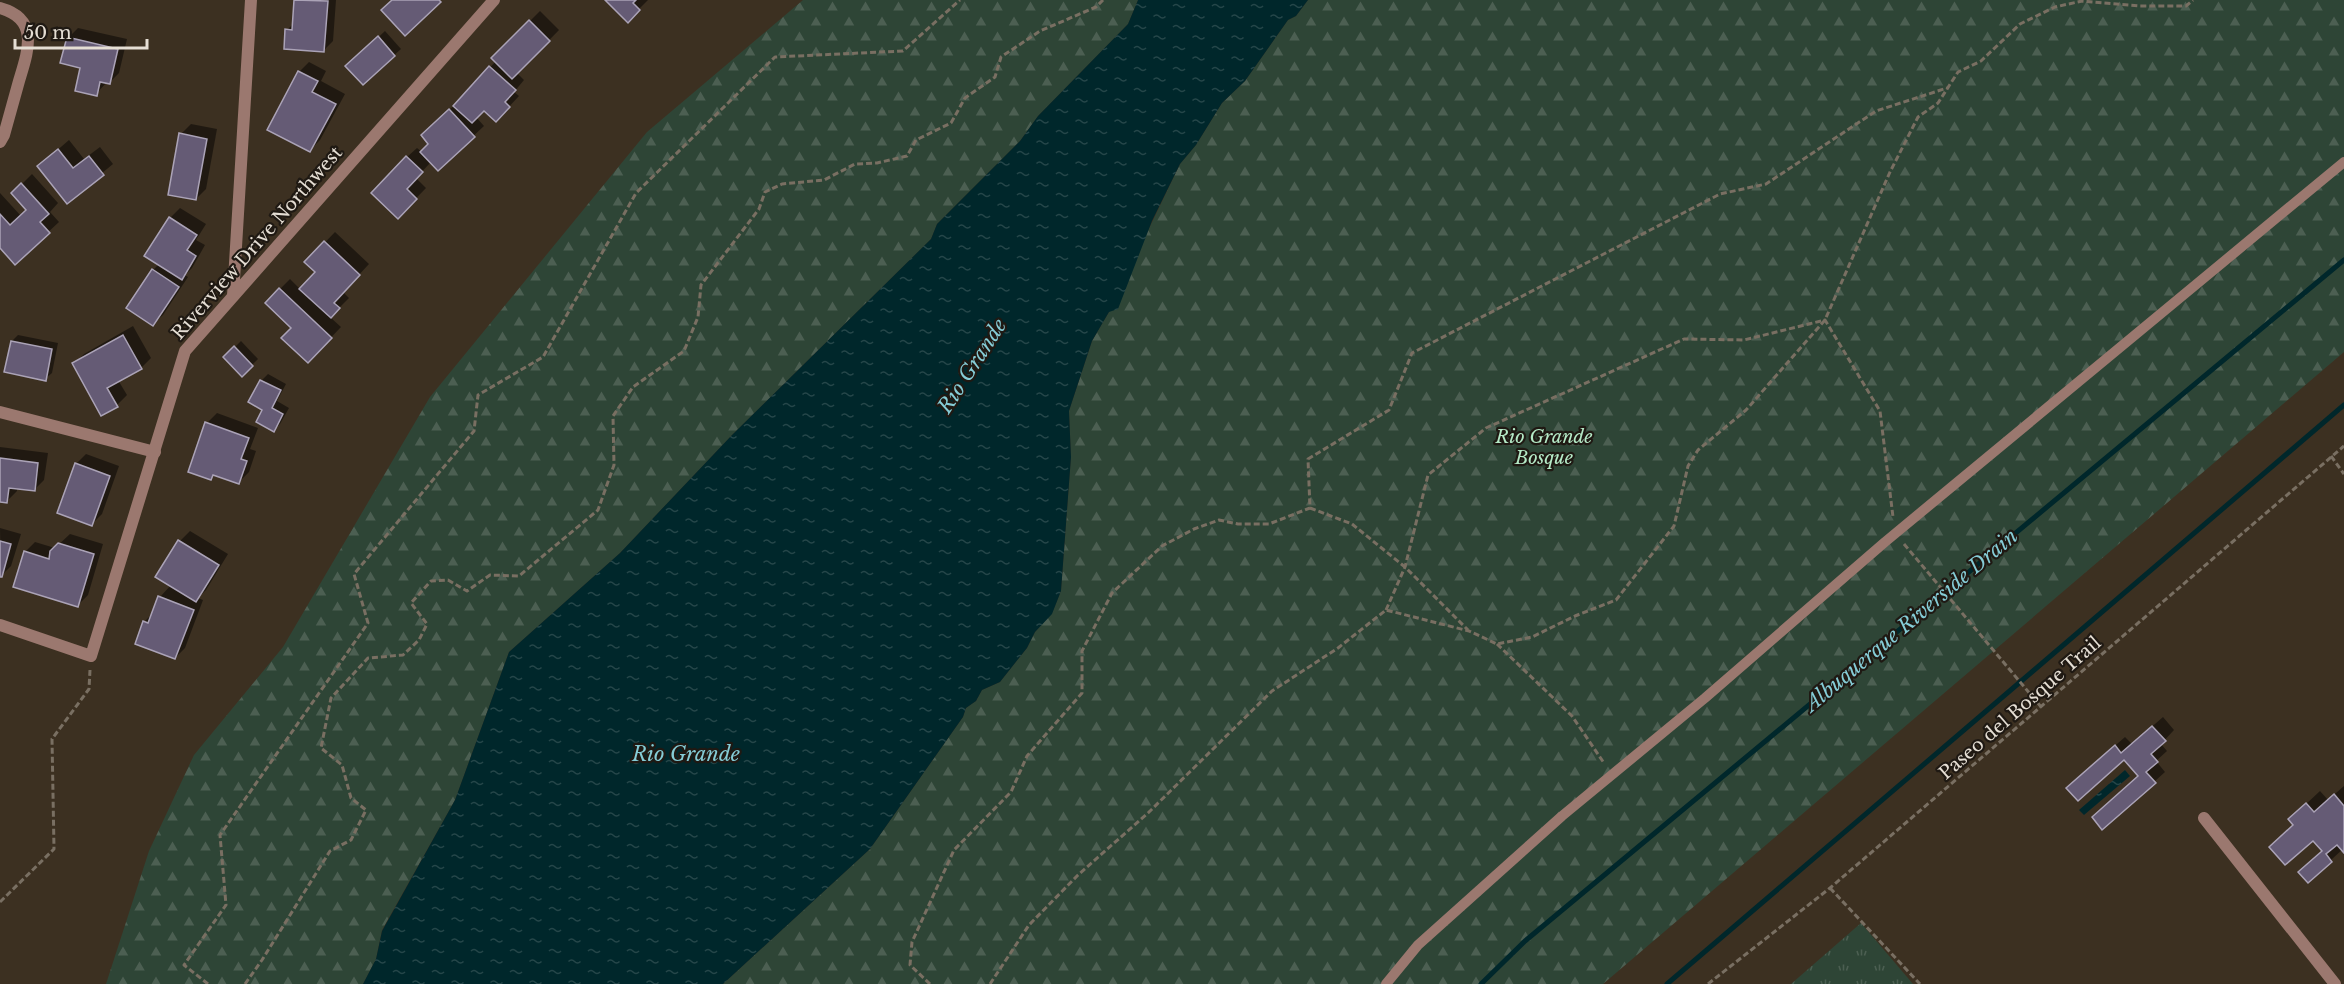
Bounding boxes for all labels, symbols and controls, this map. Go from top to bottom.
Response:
scale bar [15,12,147,50]
text: 50 m [24,22,72,44]
street label: Riverview Drive Northwest [167,142,347,344]
water label: Rio Grande [932,314,1011,419]
park label: Rio Grande Bosque [1494,426,1593,469]
water label: Albuquerque Riverside Drain [1797,524,2022,718]
street label: Paseo del Bosque Trail [1935,632,2106,784]
water label: Rio Grande [631,742,740,766]

